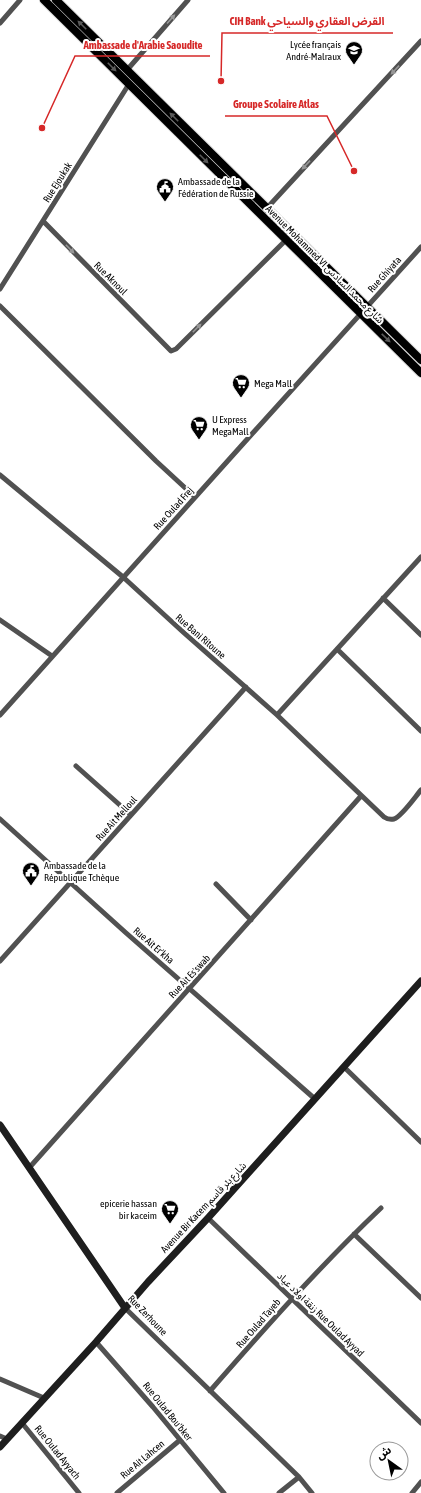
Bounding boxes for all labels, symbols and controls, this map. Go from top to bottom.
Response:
callout: CIH Bank القرض العقاري والسياحي [222,10,393,33]
one-way arrow [166,15,175,24]
text: CIH Bank القرض العقاري والسياحي [230,15,384,31]
one-way arrow [77,20,87,30]
callout: Ambassade d'Arabie Saoudite [75,33,210,56]
text: Ambassade d'Arabie Saoudite [82,39,203,51]
place label: Lycée français André-Malraux [286,39,341,62]
school or university icon: Lycée français André-Malraux [344,40,364,65]
one-way arrow [107,62,117,72]
one-way arrow [390,65,399,75]
callout: Groupe Scolaire Atlas [225,93,327,116]
text: Groupe Scolaire Atlas [233,98,319,110]
one-way arrow [169,112,179,122]
one-way arrow [199,154,209,163]
street label: Rue Ejoukak [41,160,74,204]
one-way arrow [302,160,311,171]
place label: Ambassade de la Fédération de Russie [178,176,254,199]
public building icon: Ambassade de la Fédération de Russie [155,177,175,202]
street label: Avenue Mohammed VI شارع محمد السادس [262,203,386,327]
one-way arrow [65,244,75,254]
street label: Rue Ghiyata [365,254,404,295]
street label: Rue Aknoul [92,260,130,297]
one-way arrow [192,324,202,333]
one-way arrow [381,333,391,343]
supermarket icon: Mega Mall [231,373,251,398]
place label: Mega Mall [254,378,292,389]
place label: U Express MegaMall [212,414,249,437]
supermarket icon: U Express MegaMall [189,415,209,440]
street label: Rue Oulad Frej [151,485,195,532]
street label: Rue Bani Ritoune [173,612,228,661]
street label: Rue Ait Melloul [94,794,139,843]
place label: Ambassade de la République Tchèque [44,860,120,883]
public building icon: Ambassade de la République Tchèque [21,861,41,886]
street label: Rue Ait Er'kha [131,925,176,966]
street label: Rue Ait Es'swab [166,952,212,1000]
street label: Avenue Bir Kacem شارع بئر قاسم [159,1160,250,1256]
place label: epicerie hassan bir kaceim [100,1198,157,1221]
supermarket icon: epicerie hassan bir kaceim [160,1199,180,1224]
street label: زنقة اولاد عياد Rue Oulad Ayyad [274,1270,366,1360]
street label: Rue Zerhoune [126,1293,170,1338]
street label: Rue Oulad Tayeb [234,1296,283,1350]
street label: Rue Oulad Bou'bker [141,1380,195,1444]
street label: Rue Oulad Ayyach [33,1423,83,1482]
street label: Rue Ait Lahcen [118,1438,167,1481]
north arrow [369,1441,409,1481]
text: ش [374,1443,394,1463]

